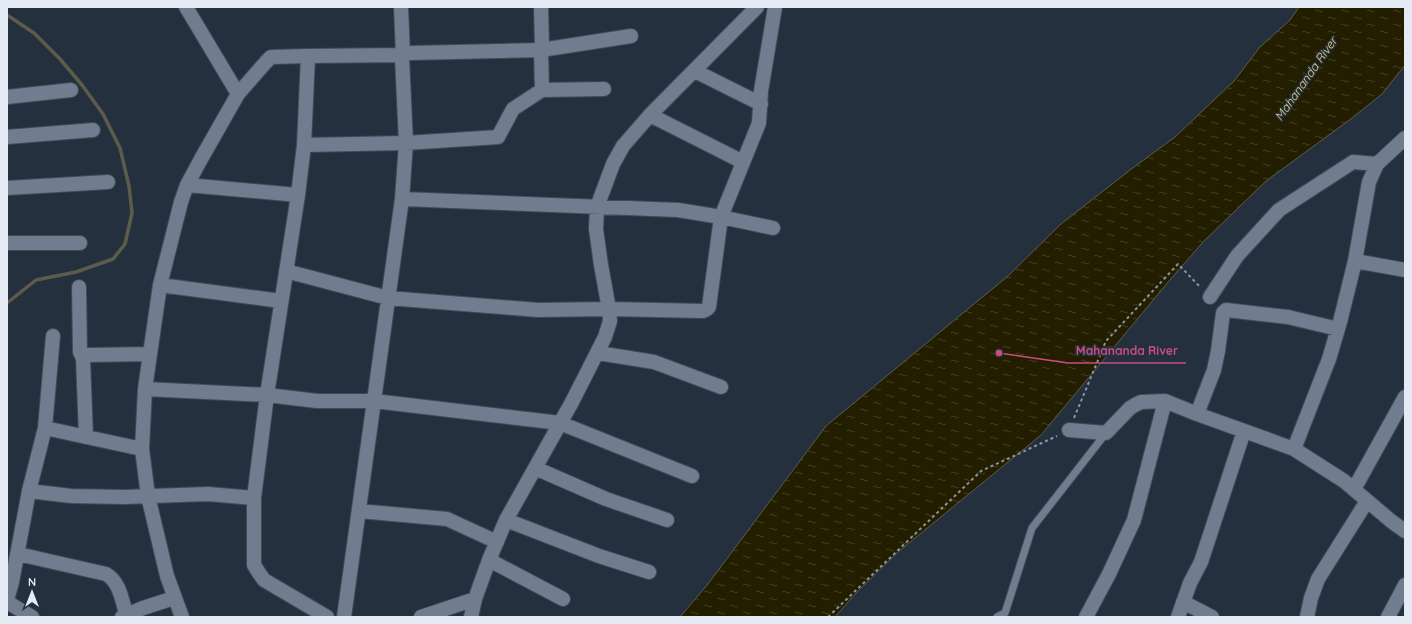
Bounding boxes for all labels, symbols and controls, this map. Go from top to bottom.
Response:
water label: Mahananda River [1271,33,1341,123]
callout: Mahananda River [1068,339,1186,363]
text: Mahananda River [1076,343,1178,358]
north arrow [12,572,52,612]
text: N [28,575,36,589]

